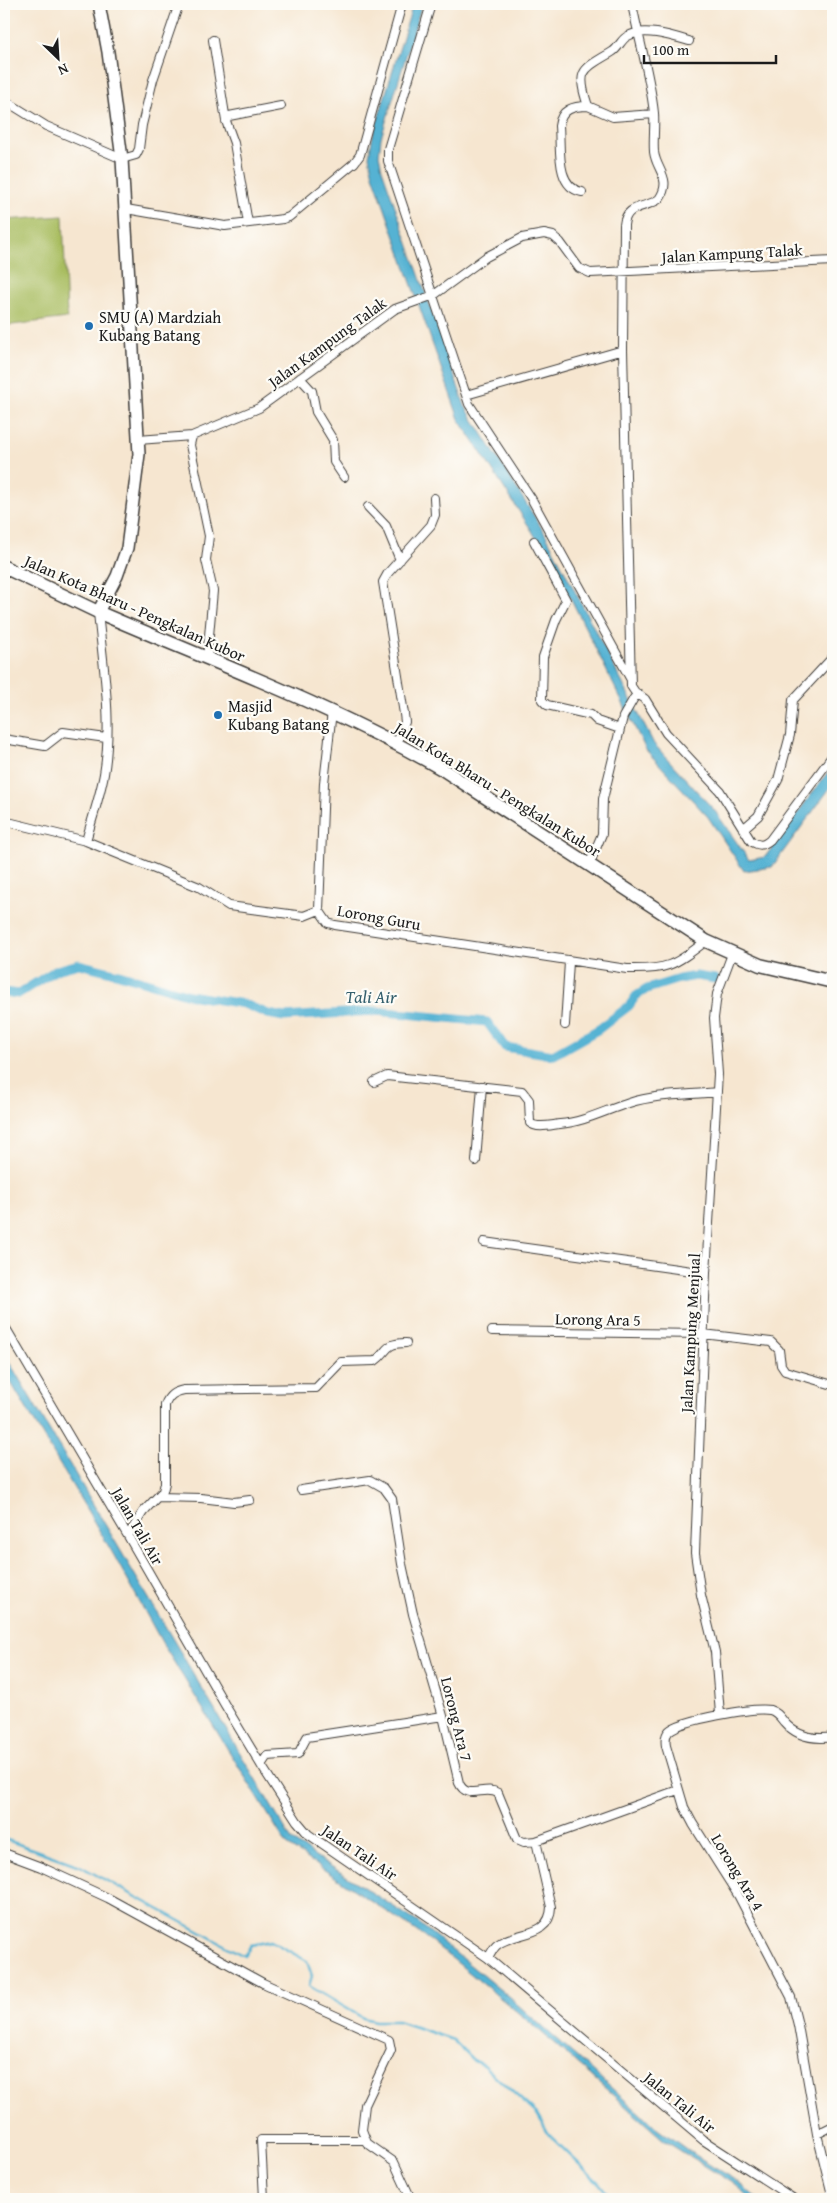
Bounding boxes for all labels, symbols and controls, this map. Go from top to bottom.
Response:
north arrow [32,32,82,82]
scale bar [644,32,777,64]
text: 100 m [652,39,690,60]
text: N [54,59,72,81]
street label: Jalan Kampung Talak [659,237,804,269]
street label: Jalan Kampung Talak [261,290,392,394]
place label: SMU (A) Mardziah Kubang Batang [99,305,221,347]
marker: SMU (A) Mardziah Kubang Batang [83,320,95,332]
street label: Jalan Kota Bharu - Pengkalan Kubor [19,548,250,668]
place label: Masjid Kubang Batang [228,694,329,736]
marker: Masjid Kubang Batang [212,709,224,721]
street label: Jalan Kota Bharu - Pengkalan Kubor [388,714,606,863]
street label: Lorong Guru [335,898,423,936]
water label: Tali Air [345,983,398,1010]
street label: Jalan Kampung Menjual [674,1252,706,1415]
street label: Lorong Ara 5 [555,1306,641,1332]
street label: Jalan Tali Air [105,1481,170,1570]
street label: Lorong Ara 7 [435,1674,479,1764]
street label: Jalan Tali Air [316,1817,403,1886]
street label: Lorong Ara 4 [706,1829,771,1915]
street label: Jalan Tali Air [637,2064,721,2139]

